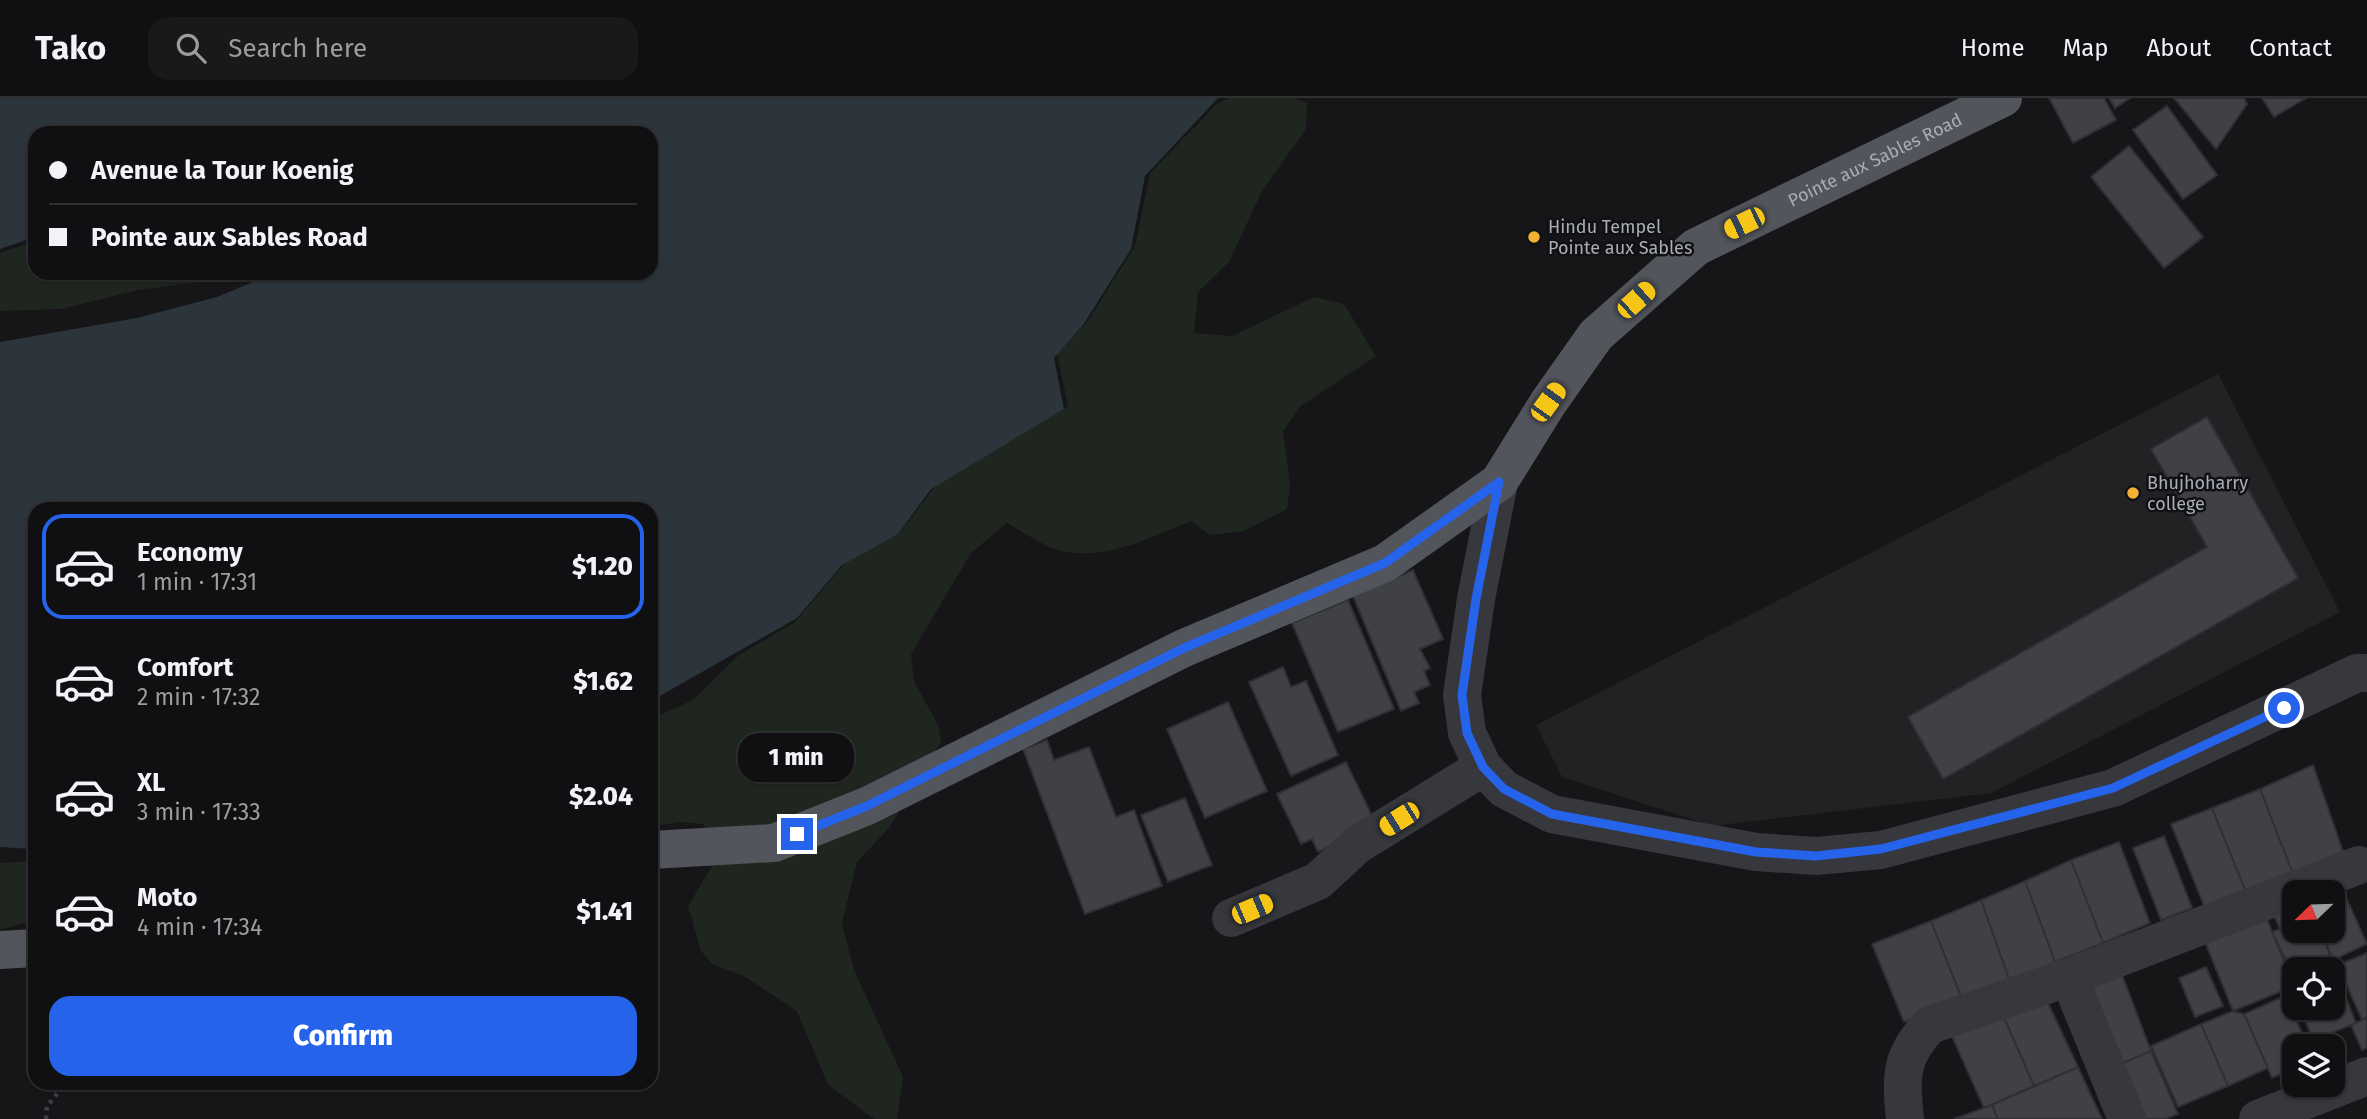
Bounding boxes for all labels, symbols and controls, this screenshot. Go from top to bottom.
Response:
search box [148,17,638,80]
text: Tako [35,28,106,68]
icon: search [172,29,210,67]
text: Search here [228,33,367,64]
text: Home [1961,34,2025,62]
text: Map [2063,34,2109,62]
text: About [2147,34,2211,62]
text: Contact [2249,34,2332,62]
street label: Pointe aux Sables Road [1784,109,1966,212]
text: Avenue la Tour Koenig [91,155,354,186]
car [1721,204,1768,242]
place label: Hindu Tempel Pointe aux Sables [1548,216,1692,259]
text: Pointe aux Sables Road [91,222,368,253]
marker: Hindu Tempel Pointe aux Sables [1526,229,1542,245]
car [1614,278,1659,322]
car [1528,379,1569,425]
place label: Bhujhoharry college [2147,472,2248,515]
marker: Bhujhoharry college [2125,485,2141,501]
icon: car [53,535,116,598]
text: Economy [137,537,243,568]
text: $1.20 [572,551,633,582]
text: 1 min · 17:31 [137,568,257,596]
icon: car [53,650,116,713]
text: Comfort [137,652,233,683]
text: $1.62 [573,666,633,697]
text: 2 min · 17:32 [137,683,260,711]
route start [2268,692,2300,724]
callout: 1 min [739,732,855,782]
text: 1 min [768,743,824,771]
icon: car [53,765,116,828]
text: XL [137,767,165,798]
text: $2.04 [569,781,633,812]
text: 3 min · 17:33 [137,798,261,826]
car [1376,799,1423,839]
route end [781,818,813,850]
icon: car [53,880,116,943]
north arrow [2282,880,2345,943]
map controls [2282,880,2345,1097]
text: Moto [137,882,197,913]
car [1229,891,1276,927]
text: $1.41 [576,896,633,927]
text: 4 min · 17:34 [137,913,262,941]
button: locate [2282,957,2345,1020]
button: Confirm [49,996,637,1076]
button: layers [2282,1034,2345,1097]

